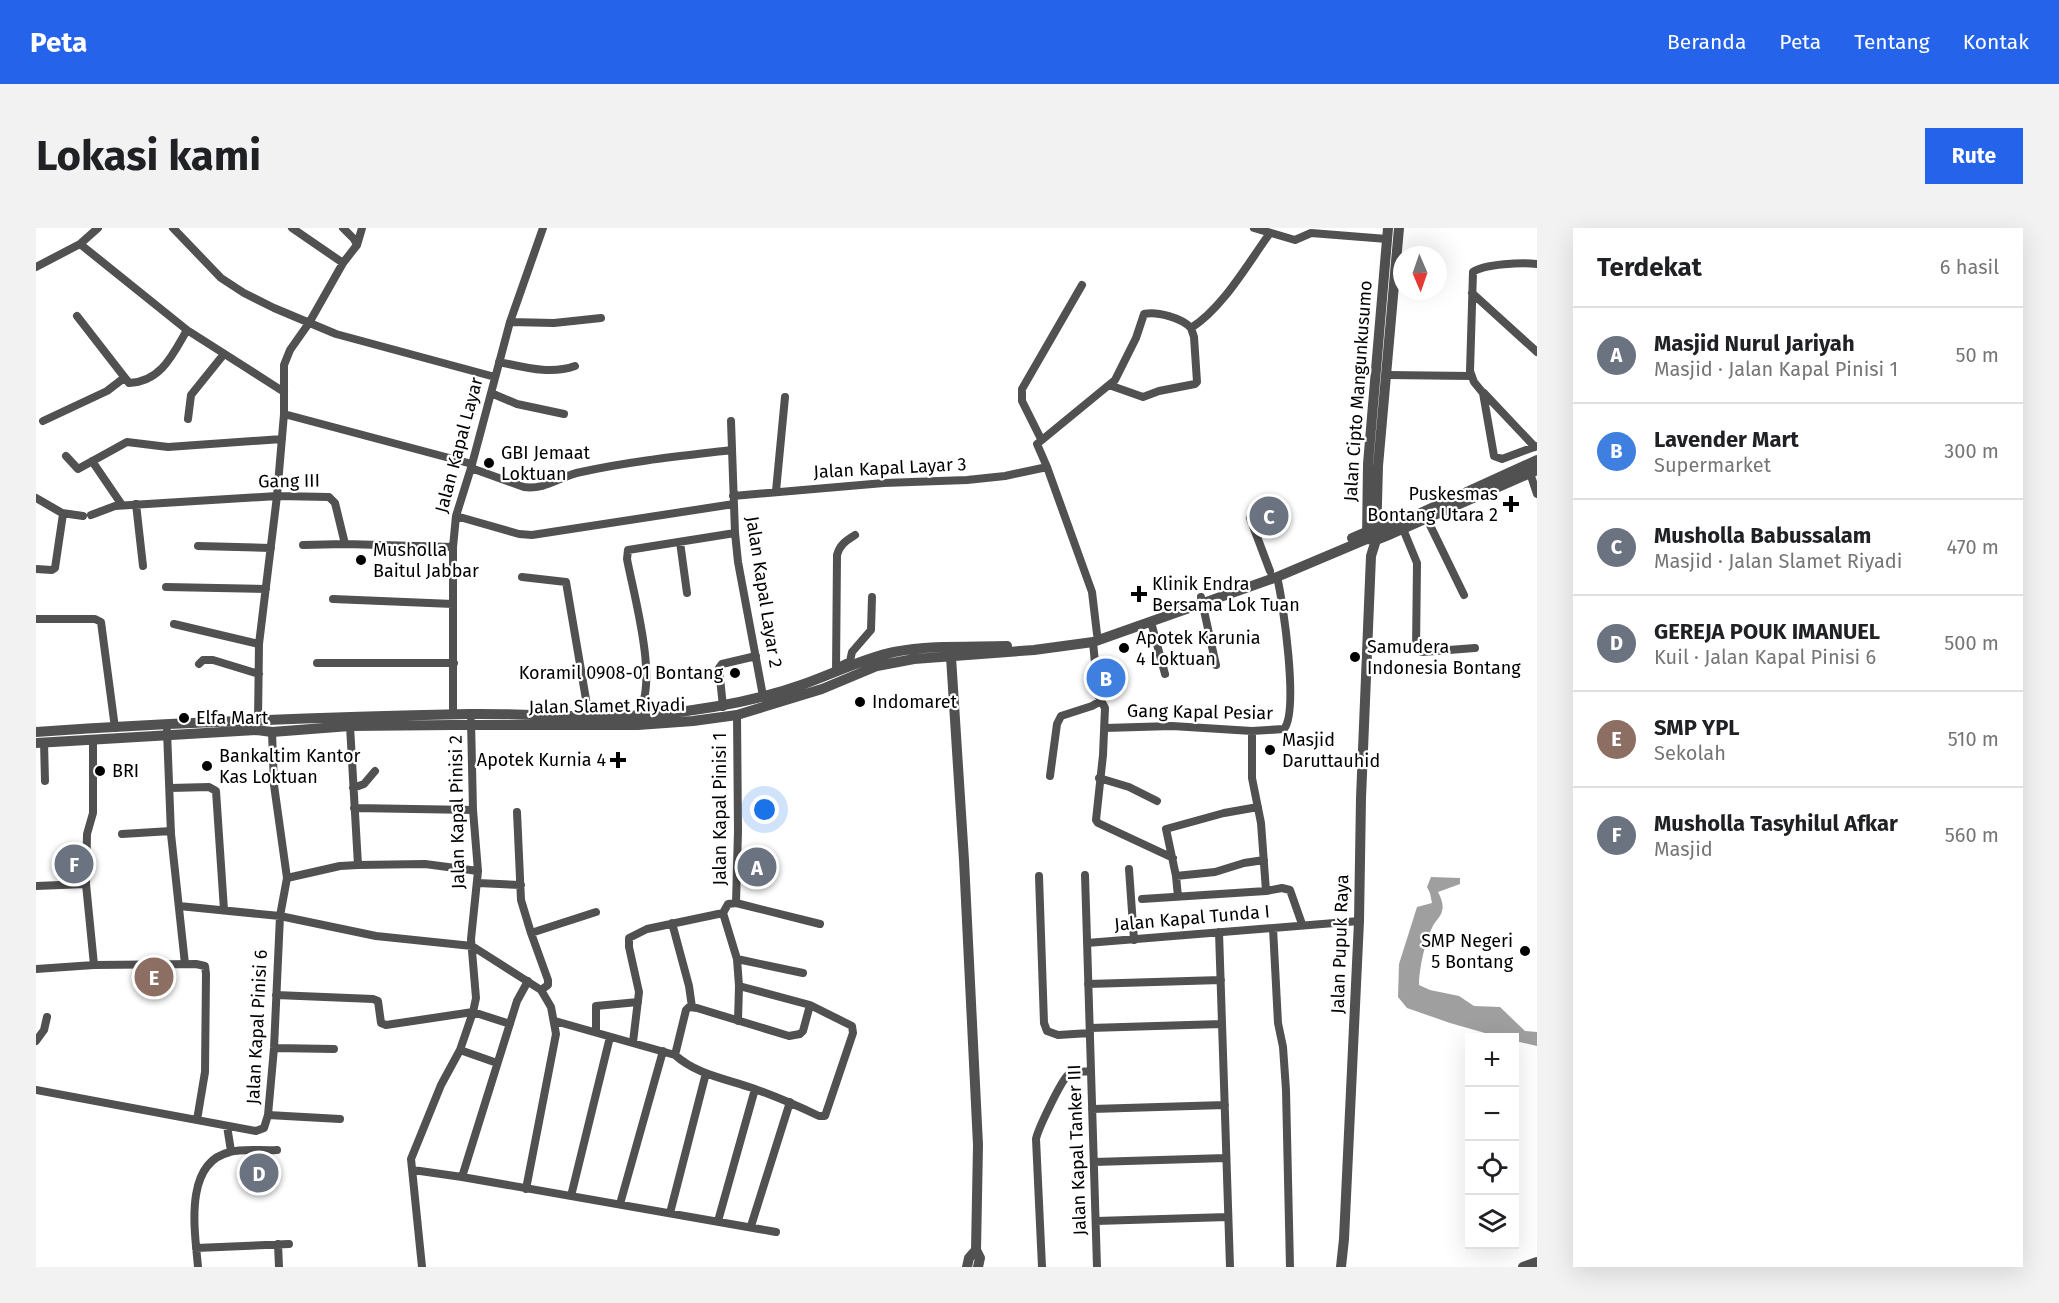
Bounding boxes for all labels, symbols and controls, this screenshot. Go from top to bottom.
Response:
text: Peta [30,26,87,59]
text: Beranda [1667,29,1746,55]
text: Peta [1779,29,1821,55]
text: Tentang [1854,29,1930,55]
text: Kontak [1963,29,2029,55]
button: Rute [1925,128,2023,184]
text: Lokasi kami [36,131,261,181]
north arrow [1393,246,1447,300]
text: Terdekat [1597,252,1702,283]
text: 6 hasil [1940,255,1999,279]
street label: Jalan Cipto Mangunkusumo [1339,280,1377,502]
text: Masjid Nurul Jariyah [1654,330,1855,357]
text: A [1611,343,1622,367]
text: 50 m [1955,343,1999,367]
text: Masjid · Jalan Kapal Pinisi 1 [1654,357,1898,381]
street label: Jalan Kapal Layar [430,375,488,515]
text: Lavender Mart [1654,426,1799,453]
text: B [1610,439,1623,463]
text: 300 m [1944,439,1999,463]
place label: GBI Jemaat Loktuan [501,442,591,485]
street label: Jalan Kapal Layar 3 [813,453,967,483]
text: Supermarket [1654,453,1771,477]
marker: GBI Jemaat Loktuan [482,456,496,470]
street label: Gang III [258,469,320,493]
place label: Puskesmas Bontang Utara 2 [1367,483,1498,526]
pin: C [1250,494,1288,538]
marker: Puskesmas Bontang Utara 2 [1502,495,1520,513]
street label: Jalan Kapal Layar 2 [741,515,787,669]
text: Musholla Babussalam [1654,522,1871,549]
text: C [1611,535,1622,559]
text: 470 m [1947,535,1999,559]
place label: Musholla Baitul Jabbar [373,539,479,582]
text: Masjid · Jalan Slamet Riyadi [1654,549,1902,573]
marker: Musholla Baitul Jabbar [354,553,368,567]
place label: Klinik Endra Bersama Lok Tuan [1152,573,1300,616]
marker: Klinik Endra Bersama Lok Tuan [1130,585,1148,603]
text: GEREJA POUK IMANUEL [1654,618,1880,645]
place label: Apotek Karunia 4 Loktuan [1136,627,1261,670]
text: D [1610,631,1623,655]
text: 500 m [1944,631,1999,655]
place label: Samudera Indonesia Bontang [1367,636,1521,679]
marker: Apotek Karunia 4 Loktuan [1117,641,1131,655]
text: Kuil · Jalan Kapal Pinisi 6 [1654,645,1876,669]
marker: Samudera Indonesia Bontang [1348,650,1362,664]
pin: B [1086,656,1126,700]
place label: Koramil 0908-01 Bontang [519,662,724,684]
marker: Koramil 0908-01 Bontang [728,666,742,680]
place label: Indomaret [872,691,958,713]
street label: Jalan Slamet Riyadi [528,694,686,718]
marker: Indomaret [853,695,867,709]
street label: Gang Kapal Pesiar [1127,700,1273,724]
place label: Elfa Mart [196,707,269,729]
marker: Elfa Mart [177,711,191,725]
text: SMP YPL [1654,714,1740,741]
text: E [1611,727,1622,751]
text: 510 m [1948,727,1999,751]
place label: Masjid Daruttauhid [1282,729,1380,772]
street label: Jalan Kapal Pinisi 1 [709,732,731,886]
street label: Jalan Kapal Pinisi 2 [445,735,469,889]
text: Sekolah [1654,741,1726,765]
marker: Masjid Daruttauhid [1263,743,1277,757]
place label: Bankaltim Kantor Kas Loktuan [219,745,360,788]
place label: Apotek Kurnia 4 [477,749,606,771]
marker: Apotek Kurnia 4 [611,753,625,767]
marker: Bankaltim Kantor Kas Loktuan [200,759,214,773]
place label: BRI [112,760,139,782]
marker: BRI [93,764,107,778]
your location [750,795,779,824]
text: Musholla Tasyhilul Afkar [1654,810,1898,837]
text: F [1612,823,1621,847]
text: 560 m [1945,823,1999,847]
text: Masjid [1654,837,1713,861]
pin: F [54,842,93,886]
pin: A [738,844,776,890]
street label: Jalan Pupuk Raya [1327,874,1353,1014]
street label: Jalan Kapal Tunda I [1113,900,1271,936]
place label: SMP Negeri 5 Bontang [1421,930,1514,973]
marker: SMP Negeri 5 Bontang [1518,944,1532,958]
street label: Jalan Kapal Pinisi 6 [242,949,272,1105]
pin: E [134,954,174,999]
map controls [1465,1033,1519,1249]
button: + [1465,1033,1519,1087]
street label: Jalan Kapal Tanker III [1063,1064,1091,1236]
button: − [1465,1087,1519,1141]
button: locate [1465,1141,1519,1195]
pin: D [240,1150,278,1196]
button: layers [1465,1195,1519,1249]

